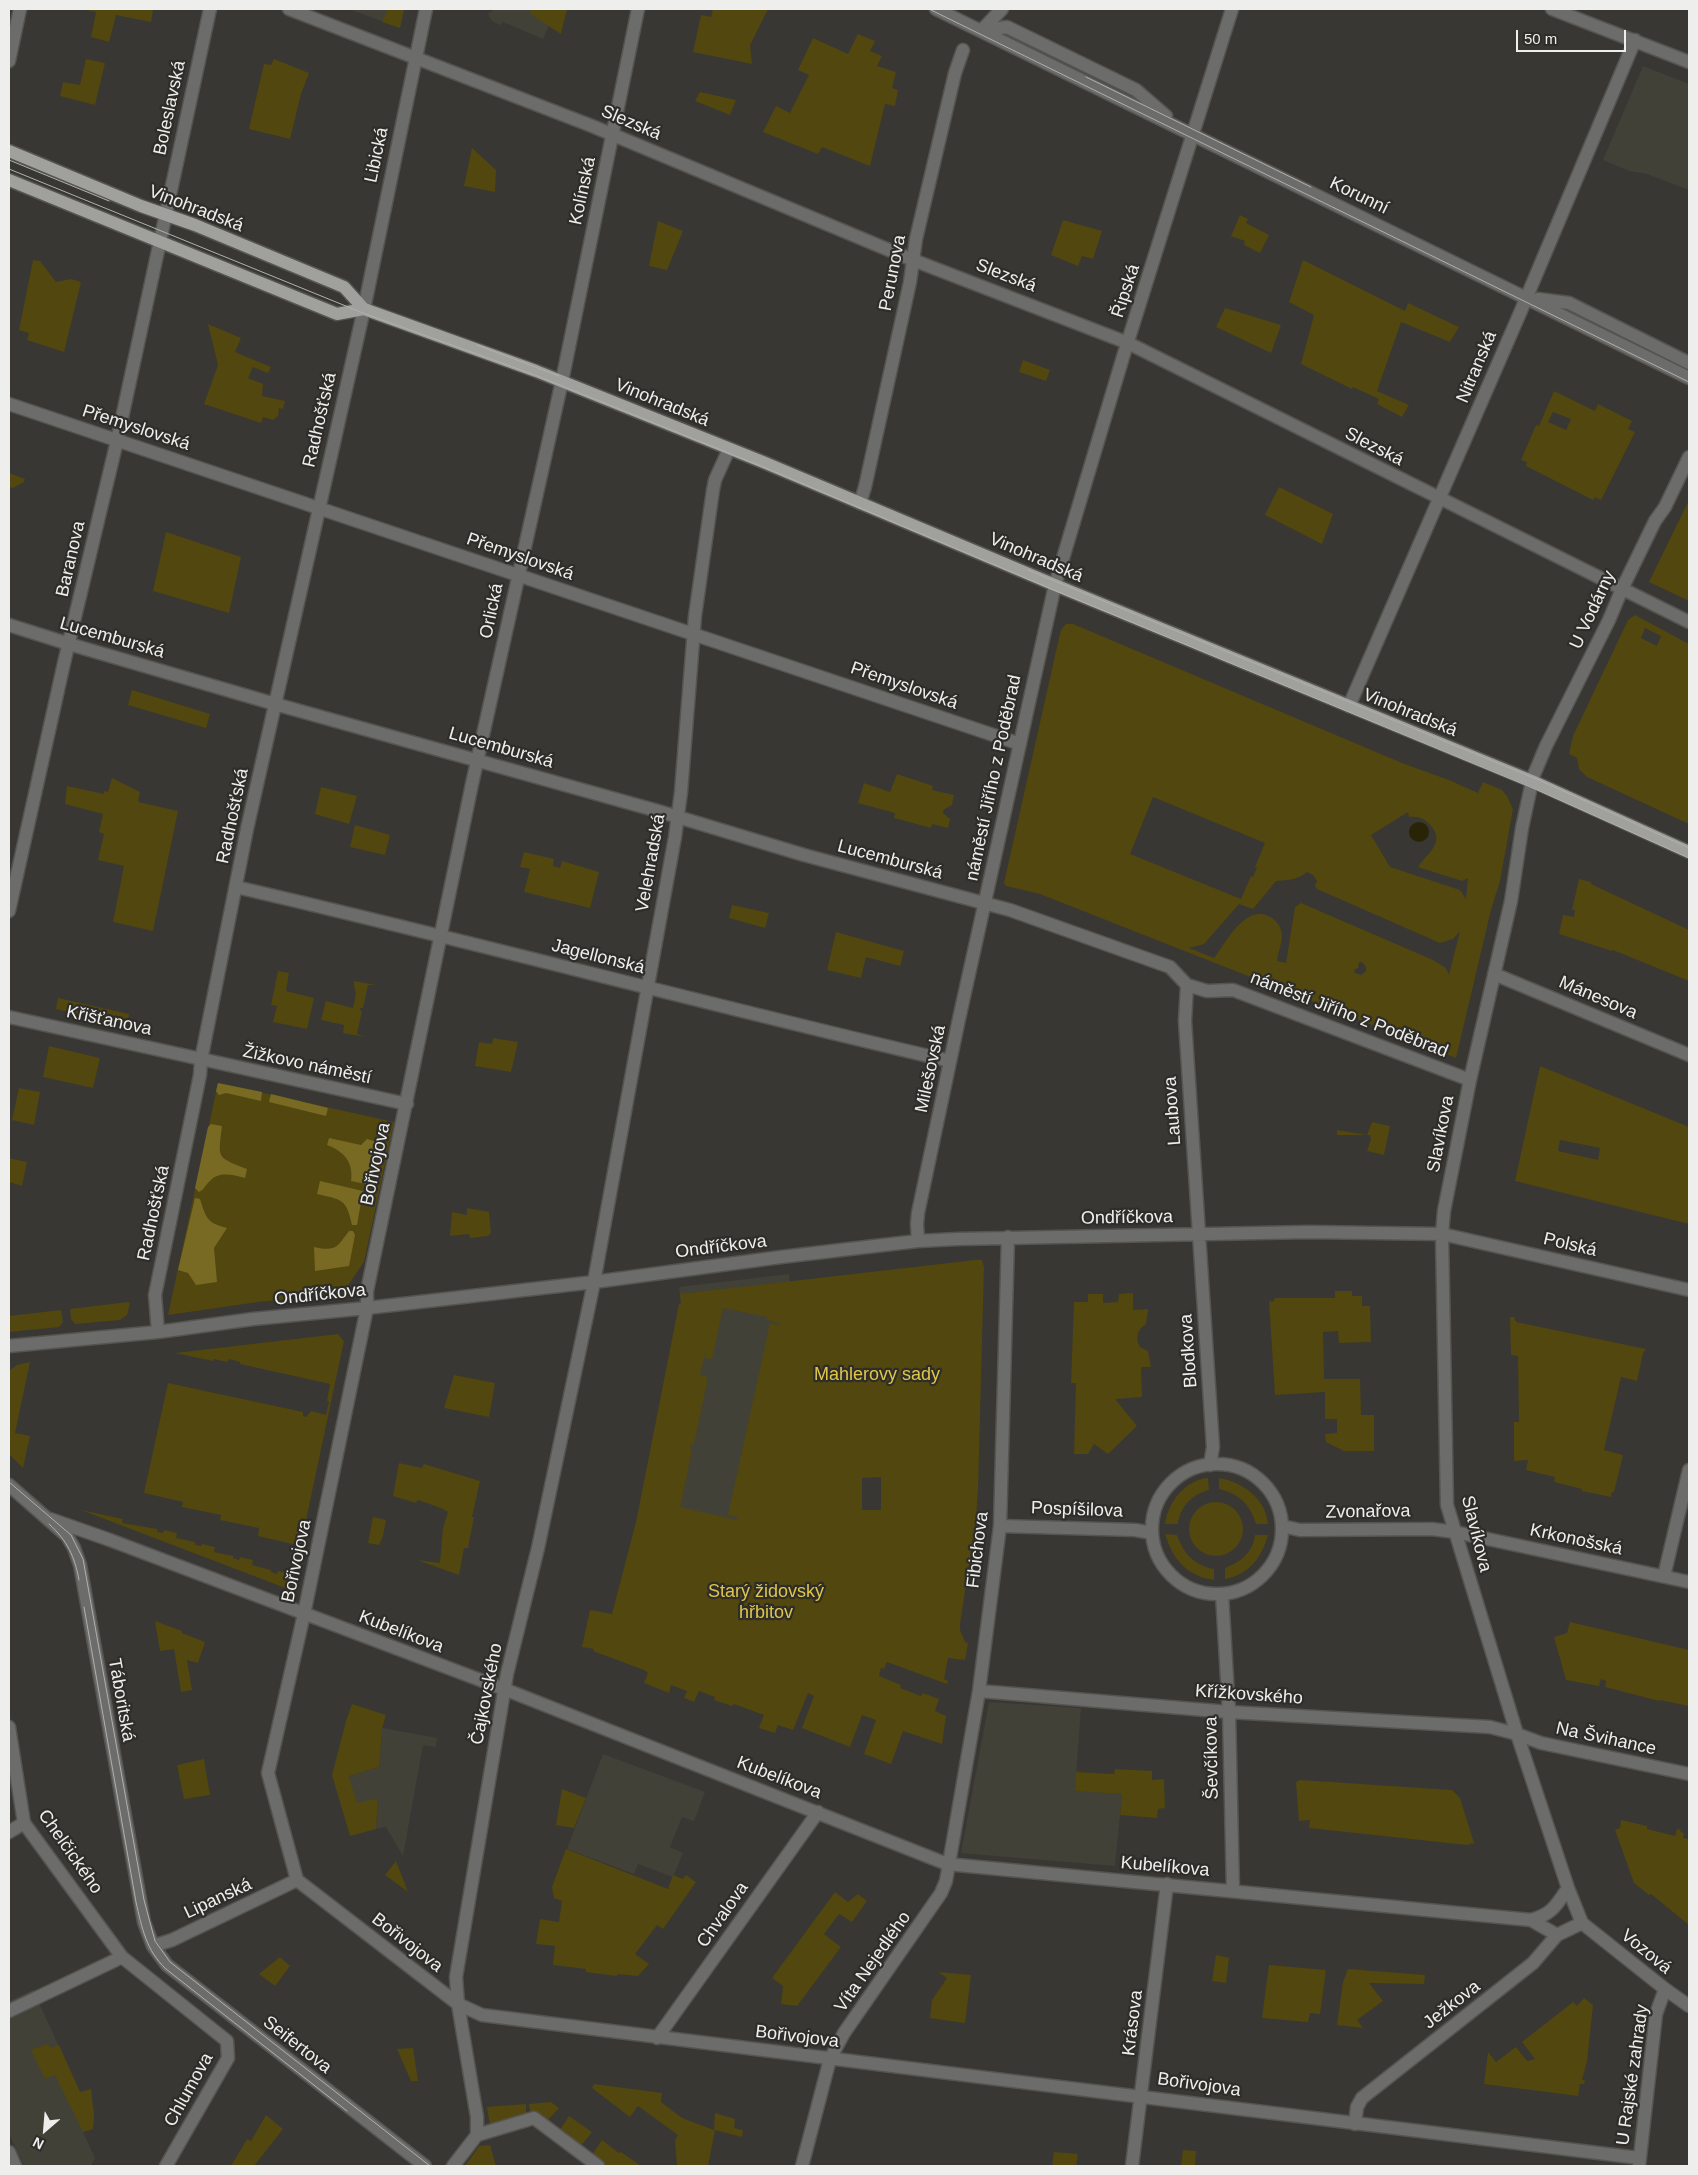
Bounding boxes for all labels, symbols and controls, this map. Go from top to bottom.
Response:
scale bar [1518,20,1628,52]
text: 50 m [1524,30,1557,47]
street label: Boleslavská [149,59,191,157]
street label: Slezská [598,101,664,145]
street label: Libická [361,125,393,185]
street label: Kolínská [565,155,601,227]
street label: Korunní [1326,172,1392,220]
street label: Vinohradská [146,181,246,237]
street label: Perunova [875,233,911,313]
street label: Slezská [973,255,1039,297]
street label: Řipská [1107,261,1145,321]
street label: Nitranská [1452,328,1502,406]
street label: Radhošťská [299,370,341,470]
street label: Vinohradská [612,374,712,432]
street label: Přemyslovská [79,400,193,456]
street label: Slezská [1341,423,1407,471]
street label: Baranova [52,519,90,599]
street label: Přemyslovská [464,529,576,585]
street label: Vinohradská [986,529,1086,587]
street label: U Vodárny [1565,567,1621,653]
street label: Orlická [476,581,508,641]
street label: Lucemburská [57,613,167,663]
street label: Přemyslovská [848,658,960,714]
street label: náměstí Jiřího z Poděbrad [962,673,1026,883]
street label: Vinohradská [1360,684,1460,742]
street label: Lucemburská [446,723,556,773]
street label: Radhošťská [212,766,254,866]
street label: Velehradská [632,812,670,914]
street label: Lucemburská [835,836,945,884]
street label: Jagellonská [549,935,647,979]
street label: náměstí Jiřího z Poděbrad [1247,967,1451,1063]
street label: Mánesova [1556,972,1640,1024]
street label: Křišťanova [64,1001,154,1041]
street label: Milešovská [911,1023,951,1115]
street label: Žižkovo náměstí [241,1041,373,1089]
street label: Laubova [1160,1076,1186,1146]
street label: Slavíkova [1423,1094,1459,1174]
street label: Bořivojova [357,1121,395,1207]
street label: Radhošťská [133,1163,175,1263]
street label: Ondříčkova [1081,1206,1173,1230]
street label: Polská [1541,1228,1599,1262]
street label: Ondříčkova [674,1231,768,1263]
street label: Ondříčkova [273,1279,367,1311]
street label: Blodkova [1176,1313,1202,1389]
park label: Mahlerovy sady [814,1364,940,1386]
street label: Slavíkova [1456,1494,1496,1574]
street label: Pospíšilova [1031,1498,1123,1522]
street label: Zvonařova [1325,1500,1411,1524]
street label: Fibichova [963,1510,993,1590]
street label: Bořivojova [278,1518,316,1604]
street label: Krkonošská [1528,1520,1624,1560]
park label: Starý židovský hřbitov [708,1581,824,1624]
street label: Kubelíkova [356,1606,446,1658]
street label: Čajkovského [467,1641,507,1747]
street label: Táboritská [103,1657,139,1743]
street label: Křížkovského [1194,1680,1304,1710]
street label: Ševčíkova [1200,1716,1224,1800]
street label: Na Švihance [1554,1718,1658,1760]
street label: Kubelíkova [734,1752,824,1804]
street label: Chelčického [33,1806,107,1898]
street label: Kubelíkova [1120,1852,1210,1882]
street label: Lipanská [181,1874,255,1924]
street label: Chvalova [693,1878,753,1952]
street label: Víta Nejedlého [830,1907,916,2017]
street label: Bořivojova [367,1909,447,1977]
street label: Vozová [1616,1925,1676,1979]
street label: Ježkova [1419,1976,1485,2034]
street label: Krásova [1118,1989,1148,2057]
street label: U Rajské zahrady [1612,2003,1654,2147]
street label: Seifertova [258,2012,336,2078]
street label: Bořivojova [754,2021,840,2053]
street label: Chlumova [160,2049,218,2131]
street label: Bořivojova [1156,2068,1242,2102]
north arrow [20,2105,70,2155]
text: N [30,2134,46,2153]

